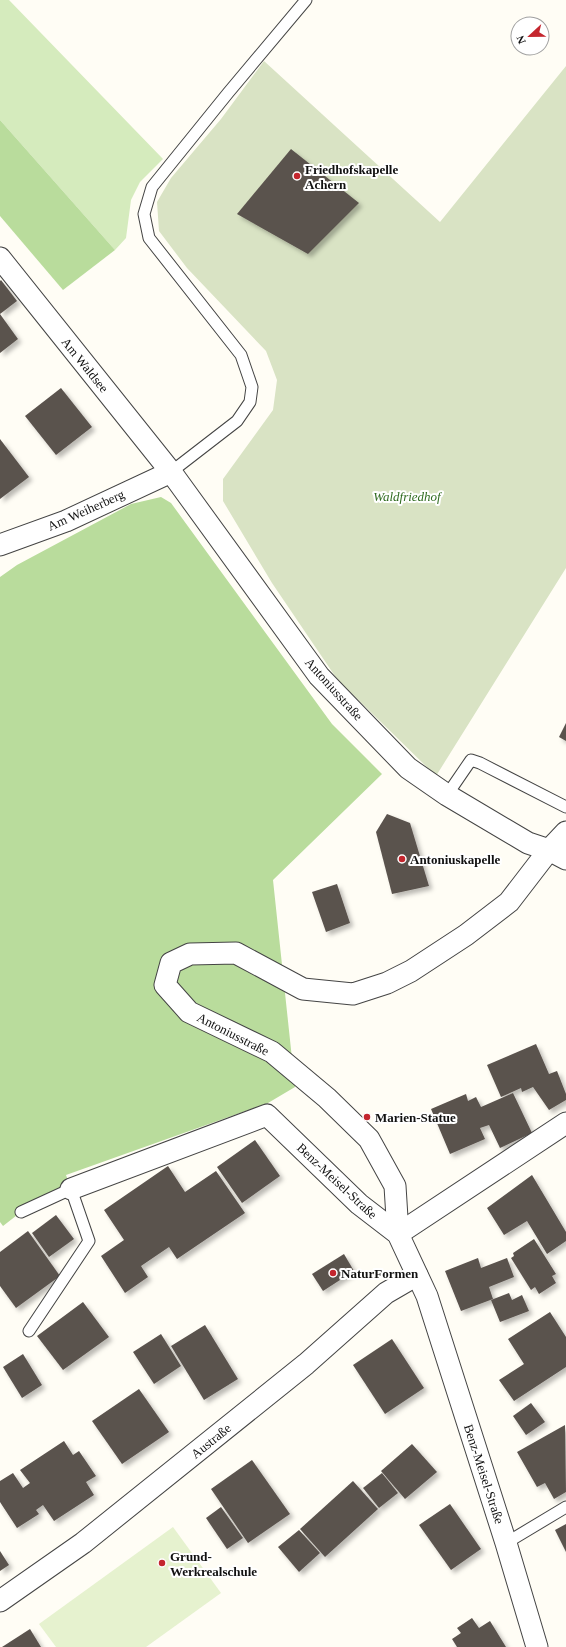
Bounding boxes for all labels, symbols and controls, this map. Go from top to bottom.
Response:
north arrow [510,16,550,56]
text: N [514,34,528,46]
place label: Friedhofskapelle Achern [305,162,398,192]
marker: Friedhofskapelle Achern [292,171,302,181]
street label: Am Waldsee [58,335,112,396]
street label: Am Weiherberg [45,486,127,534]
park label: Waldfriedhof [373,489,443,504]
street label: Antoniusstraße [302,655,366,723]
place label: Antoniuskapelle [410,852,501,867]
marker: Antoniuskapelle [397,854,407,864]
street label: Antoniusstraße [195,1009,272,1059]
place label: Marien-Statue [375,1110,456,1125]
marker: Marien-Statue [362,1112,372,1122]
street label: Benz-Meisel-Straße [294,1140,380,1222]
place label: NaturFormen [341,1266,419,1281]
marker: NaturFormen [328,1268,338,1278]
street label: Austraße [188,1420,234,1462]
street label: Benz-Meisel-Straße [461,1422,507,1526]
place label: Grund- Werkrealschule [170,1549,257,1579]
marker: Grund- Werkrealschule [157,1558,167,1568]

